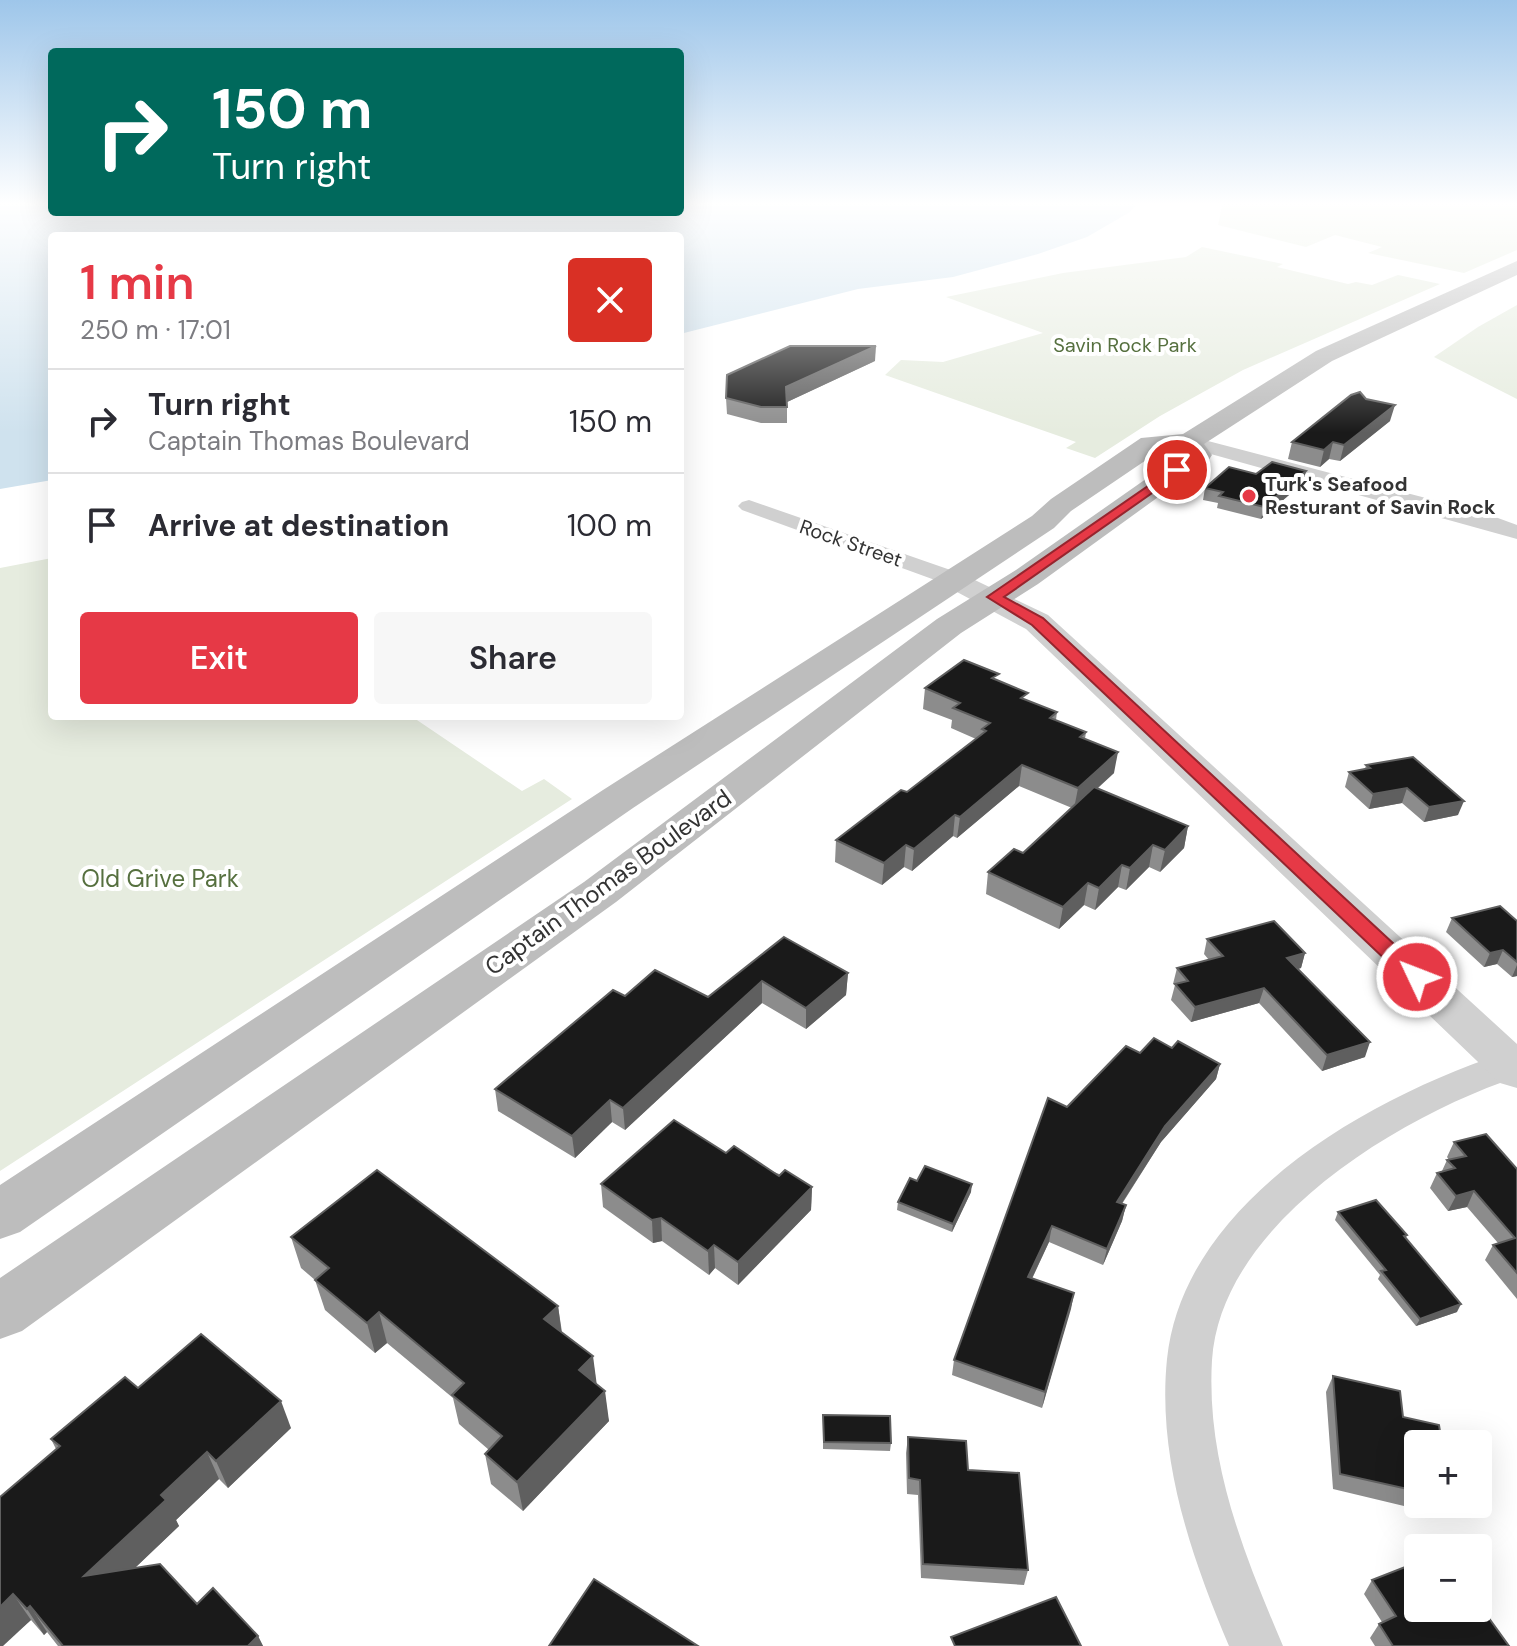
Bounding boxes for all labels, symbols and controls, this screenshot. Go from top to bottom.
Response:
text: 150 m [212,72,373,145]
icon: right [80,80,184,184]
text: Turn right [212,143,371,190]
text: 1 min [80,251,195,314]
button: close [568,258,652,342]
text: 250 m · 17:01 [80,313,231,347]
park label: Savin Rock Park [1053,332,1197,358]
text: Turn right [148,385,291,424]
icon: right [80,399,124,443]
text: 150 m [569,402,652,441]
text: Captain Thomas Boulevard [148,424,470,458]
pin [1143,436,1211,504]
icon: arrive [1155,448,1199,492]
place label: Turk's Seafood Resturant of Savin Rock [1265,471,1496,520]
marker: Turk's Seafood Resturant of Savin Rock [1240,487,1258,505]
icon: arrive [80,503,124,547]
text: Arrive at destination [148,506,449,545]
text: 100 m [567,506,652,545]
street label: Rock Street [796,513,906,573]
button: Exit [80,612,358,704]
button: Share [374,612,652,704]
street label: Captain Thomas Boulevard [479,782,737,982]
park label: Old Grive Park [81,863,239,894]
position arrow [1375,935,1459,1019]
map controls [1404,1430,1492,1622]
button: + [1404,1430,1492,1518]
button: − [1404,1534,1492,1622]

